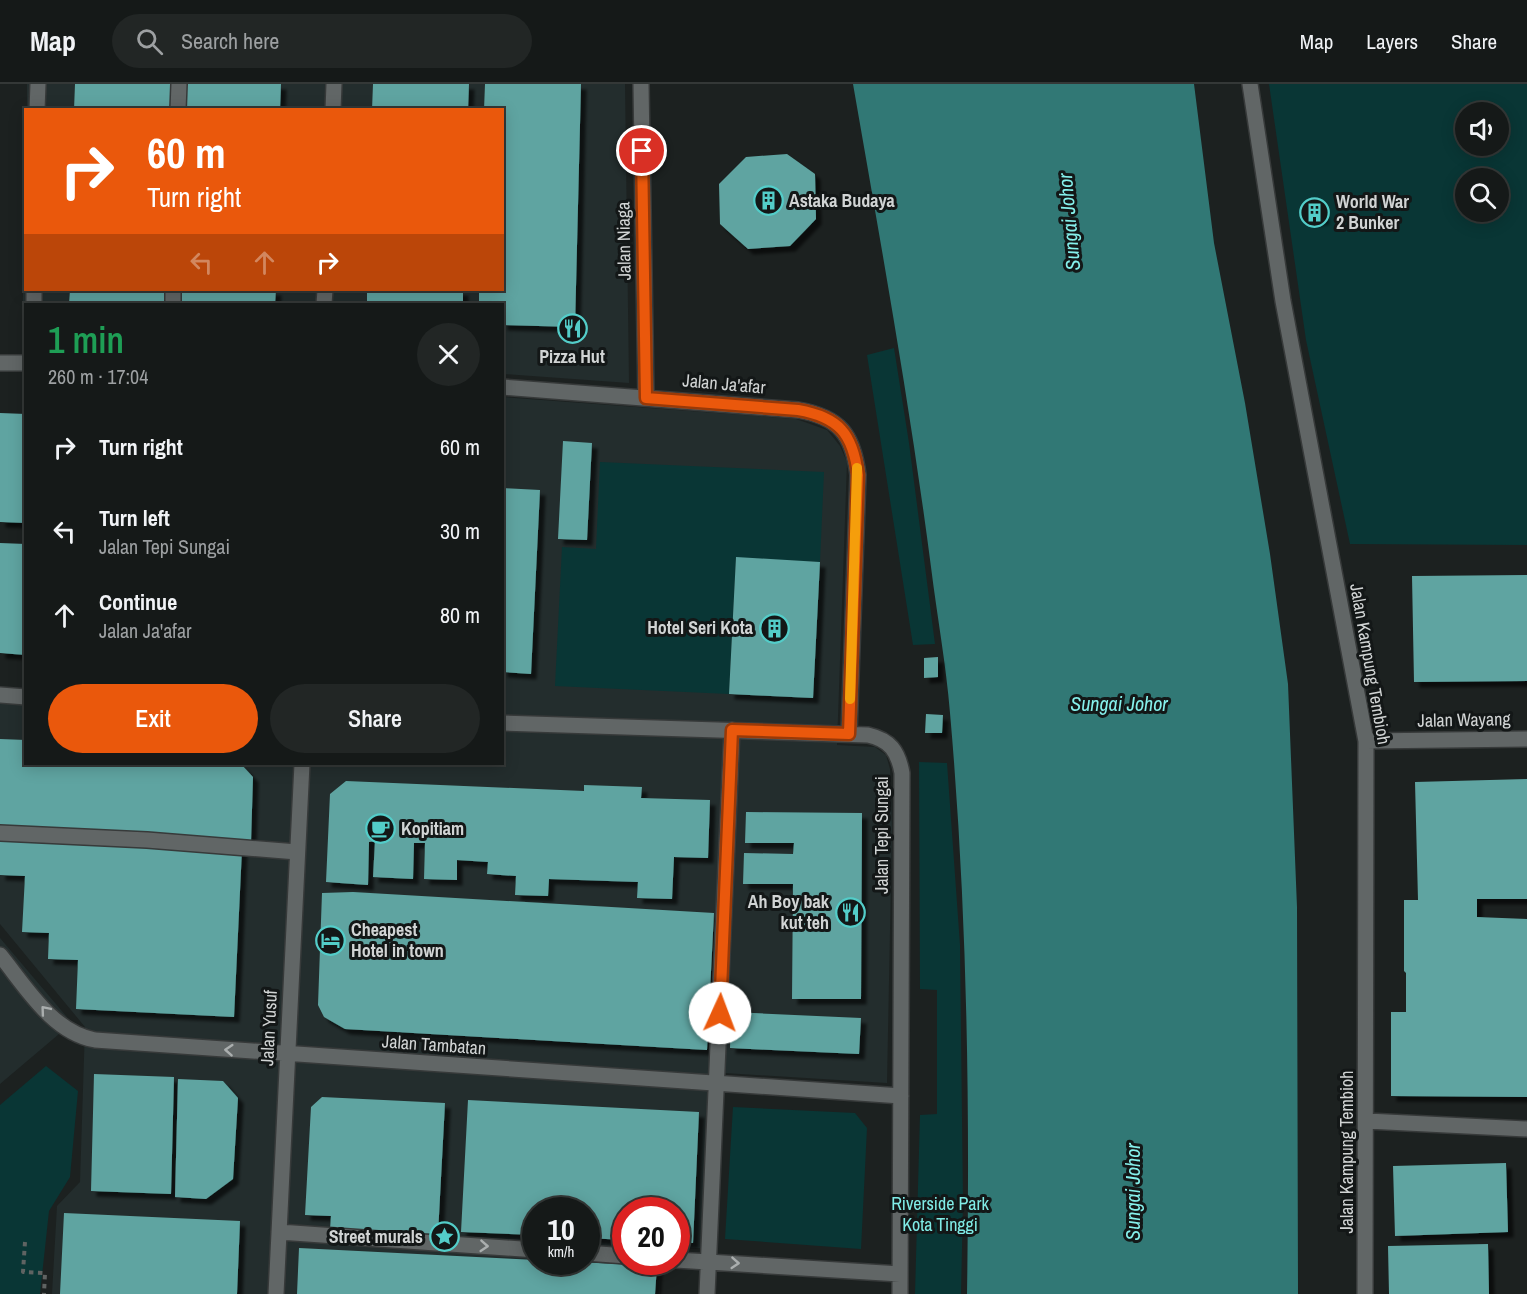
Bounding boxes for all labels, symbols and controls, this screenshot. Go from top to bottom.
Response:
search box [112,14,532,68]
text: Map [30,22,76,60]
icon: search [133,25,166,58]
text: Search here [181,26,279,56]
text: Map [1300,27,1333,56]
text: Layers [1366,27,1418,56]
text: Share [1451,27,1497,56]
map controls [1455,102,1509,222]
button: sound [1455,102,1509,156]
text: 60 m [147,125,226,181]
pin [616,125,667,176]
icon: right [48,132,126,210]
icon: arrive [625,134,658,167]
button: search [1455,168,1509,222]
water label: Sungai Johor [1051,172,1086,272]
text: Turn right [147,179,241,215]
building icon: Astaka Budaya [752,185,784,217]
place label: Astaka Budaya [789,188,896,213]
place label: World War 2 Bunker [1336,189,1409,235]
building icon: World War 2 Bunker [1299,196,1331,228]
street label: Jalan Niaga [610,201,637,281]
icon: left [185,246,218,279]
icon: ahead [248,246,281,279]
icon: right [311,246,344,279]
restaurant icon: Pizza Hut [556,312,588,344]
text: 1 min [48,316,124,364]
button: close [417,323,480,386]
place label: Pizza Hut [539,344,605,369]
text: 260 m · 17:04 [48,363,148,390]
street label: Jalan Ja'afar [681,367,767,400]
icon: right [48,431,81,464]
text: Turn right [99,432,183,462]
text: 60 m [440,432,480,462]
text: Turn left [99,503,170,533]
icon: left [48,515,81,548]
text: 30 m [440,516,480,546]
text: Jalan Tepi Sungai [99,533,230,560]
street label: Jalan Kampung Tembioh [1344,581,1397,746]
text: Continue [99,587,177,617]
icon: ahead [48,599,81,632]
text: 80 m [440,600,480,630]
building icon: Hotel Seri Kota [758,612,790,644]
place label: Hotel Seri Kota [647,615,754,640]
text: Jalan Ja'afar [99,617,191,644]
button: Exit [48,684,258,753]
button: Share [270,684,480,753]
water label: Sungai Johor [1070,690,1168,717]
street label: Jalan Wayang [1417,706,1511,733]
street label: Jalan Tepi Sungai [869,776,894,894]
cafe icon: Kopitiam [364,813,396,845]
place label: Kopitiam [401,816,464,841]
place label: Ah Boy bak kut teh [748,889,830,935]
restaurant icon: Ah Boy bak kut teh [834,896,866,928]
place label: Cheapest Hotel in town [351,917,444,963]
hotel icon: Cheapest Hotel in town [314,924,346,956]
position arrow [688,981,752,1045]
street label: Jalan Yusuf [254,988,283,1067]
one-way arrow [41,1006,52,1017]
street label: Jalan Tambatan [381,1028,487,1061]
one-way arrow [225,1044,234,1057]
street label: Jalan Kampung Tembioh [1334,1070,1359,1234]
water label: Sungai Johor [1119,1143,1146,1241]
park label: Riverside Park Kota Tinggi [891,1191,989,1237]
speed limit sign: 20 [612,1197,690,1275]
text: 10 [547,1209,575,1249]
place icon: Street murals [428,1221,460,1253]
place label: Street murals [329,1224,423,1249]
one-way arrow [479,1240,488,1253]
text: km/h [548,1241,574,1262]
one-way arrow [730,1257,739,1270]

